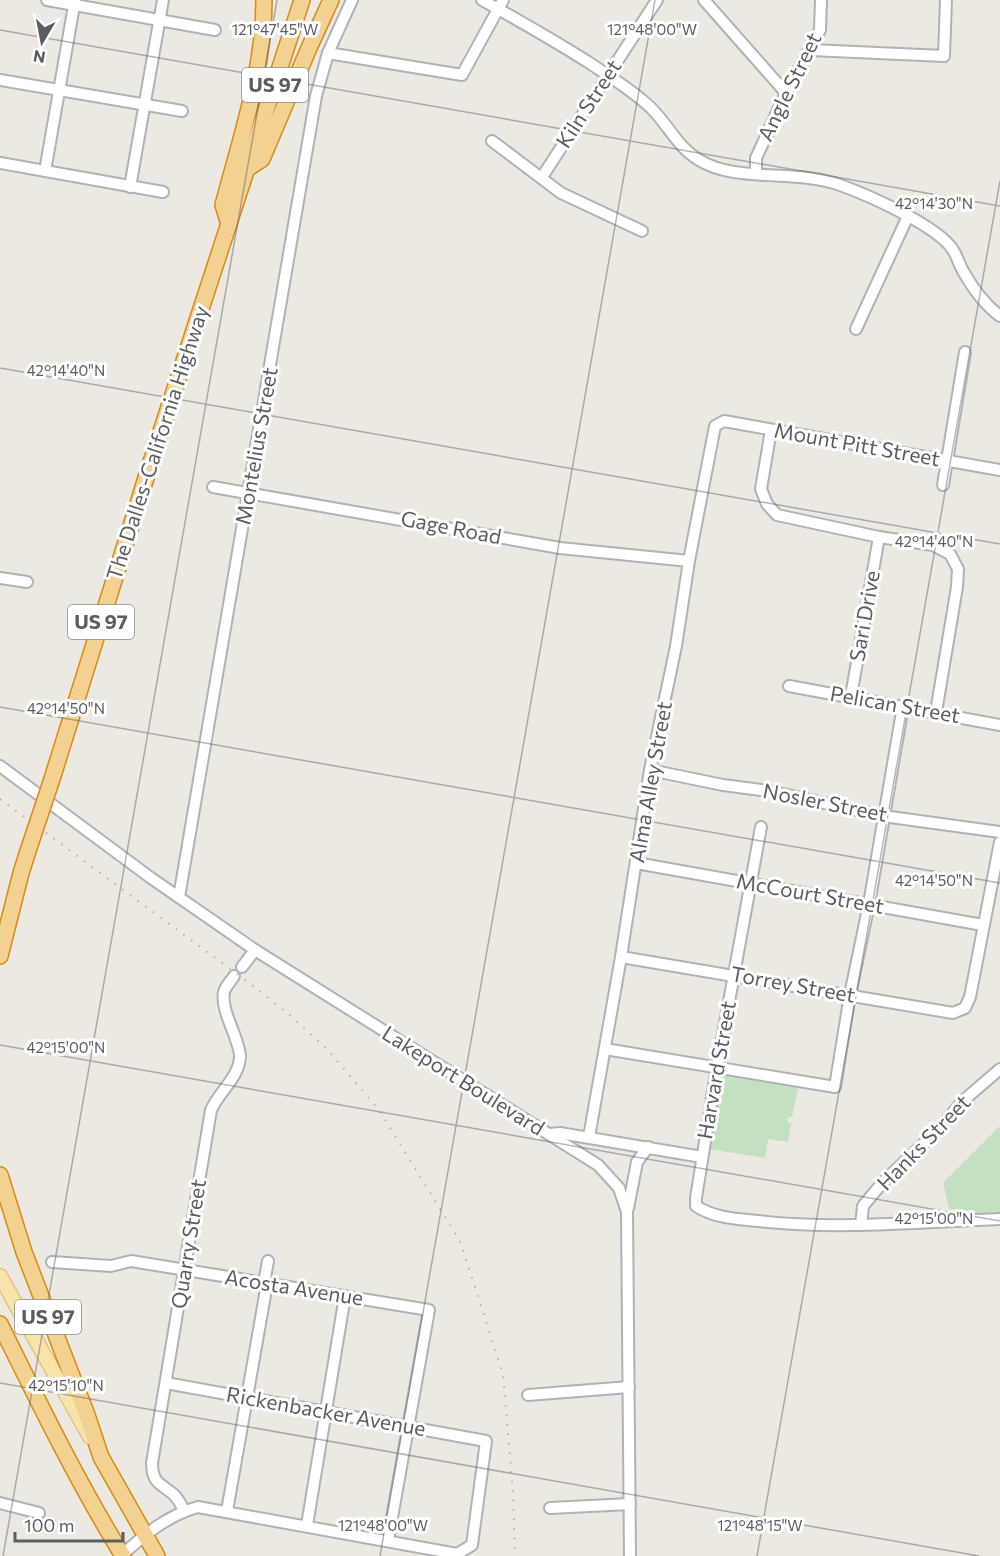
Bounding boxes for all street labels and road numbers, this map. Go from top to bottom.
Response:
street label: Angle Street [752,28,826,145]
street label: Kiln Street [550,54,626,152]
road number: US 97 [242,68,308,102]
street label: The Dalles-California Highway [100,302,213,583]
street label: Montelius Street [229,365,282,526]
street label: Mount Pitt Street [772,417,942,470]
street label: Gage Road [399,505,504,548]
street label: Sari Drive [843,568,884,663]
road number: US 97 [68,605,134,639]
street label: Pelican Street [828,680,962,727]
street label: Alma Alley Street [623,699,676,864]
street label: Nosler Street [761,777,889,826]
street label: McCourt Street [734,867,886,918]
street label: Torrey Street [729,960,857,1007]
street label: Harvard Street [691,999,740,1141]
street label: Lakeport Boulevard [378,1020,550,1140]
street label: Hanks Street [871,1089,975,1195]
street label: Quarry Street [165,1177,210,1310]
street label: Acosta Avenue [223,1263,365,1310]
road number: US 97 [15,1300,81,1334]
street label: Rickenbacker Avenue [225,1381,428,1440]

